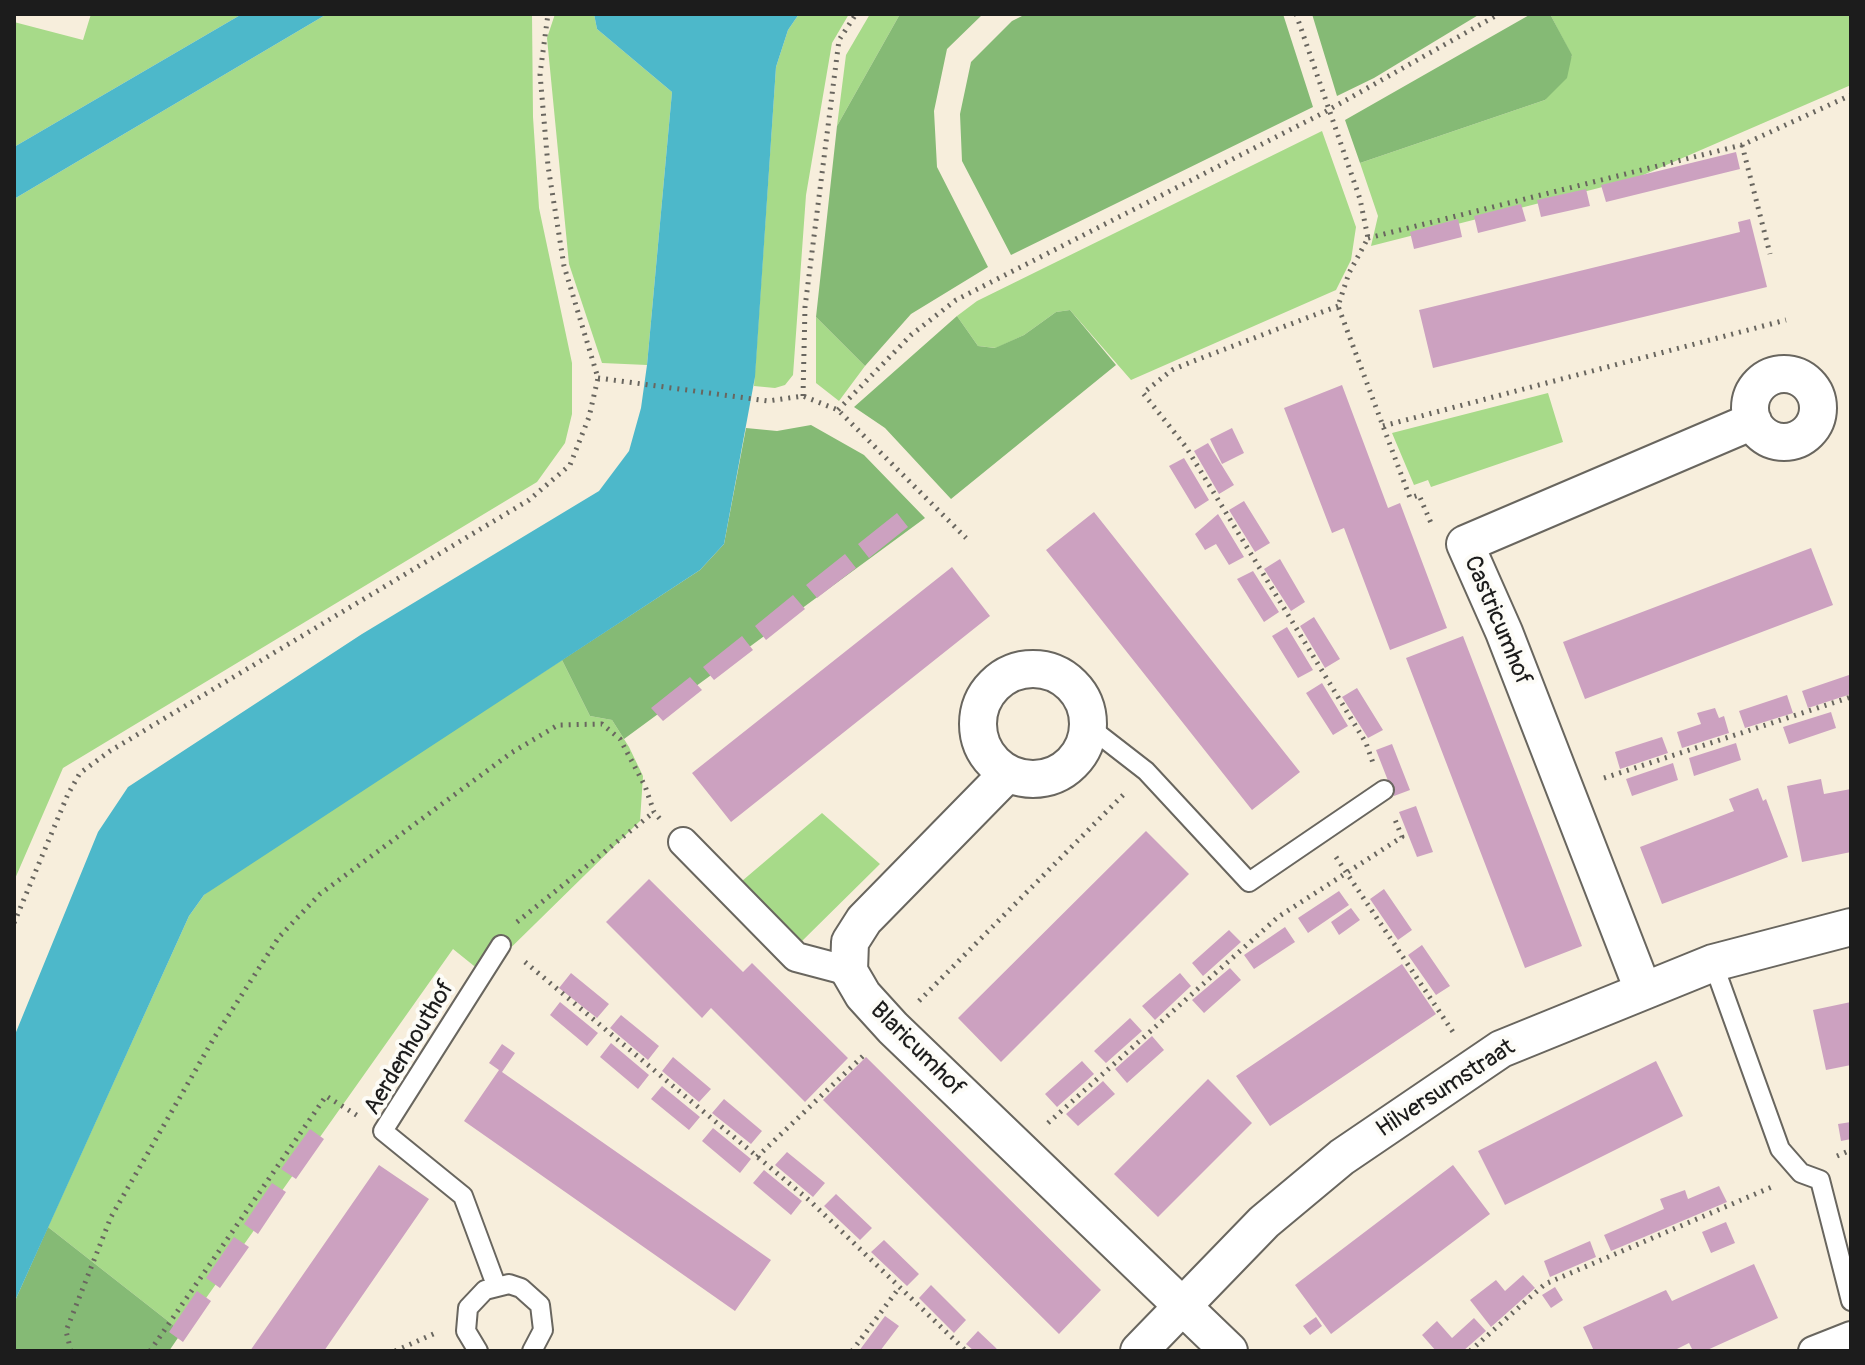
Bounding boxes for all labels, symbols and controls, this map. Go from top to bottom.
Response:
street label: Castricumhof [1457,552,1537,690]
street label: Aerdenhouthof [358,975,462,1121]
street label: Blaricumhof [864,997,970,1103]
street label: Hilversumstraat [1371,1034,1521,1144]

